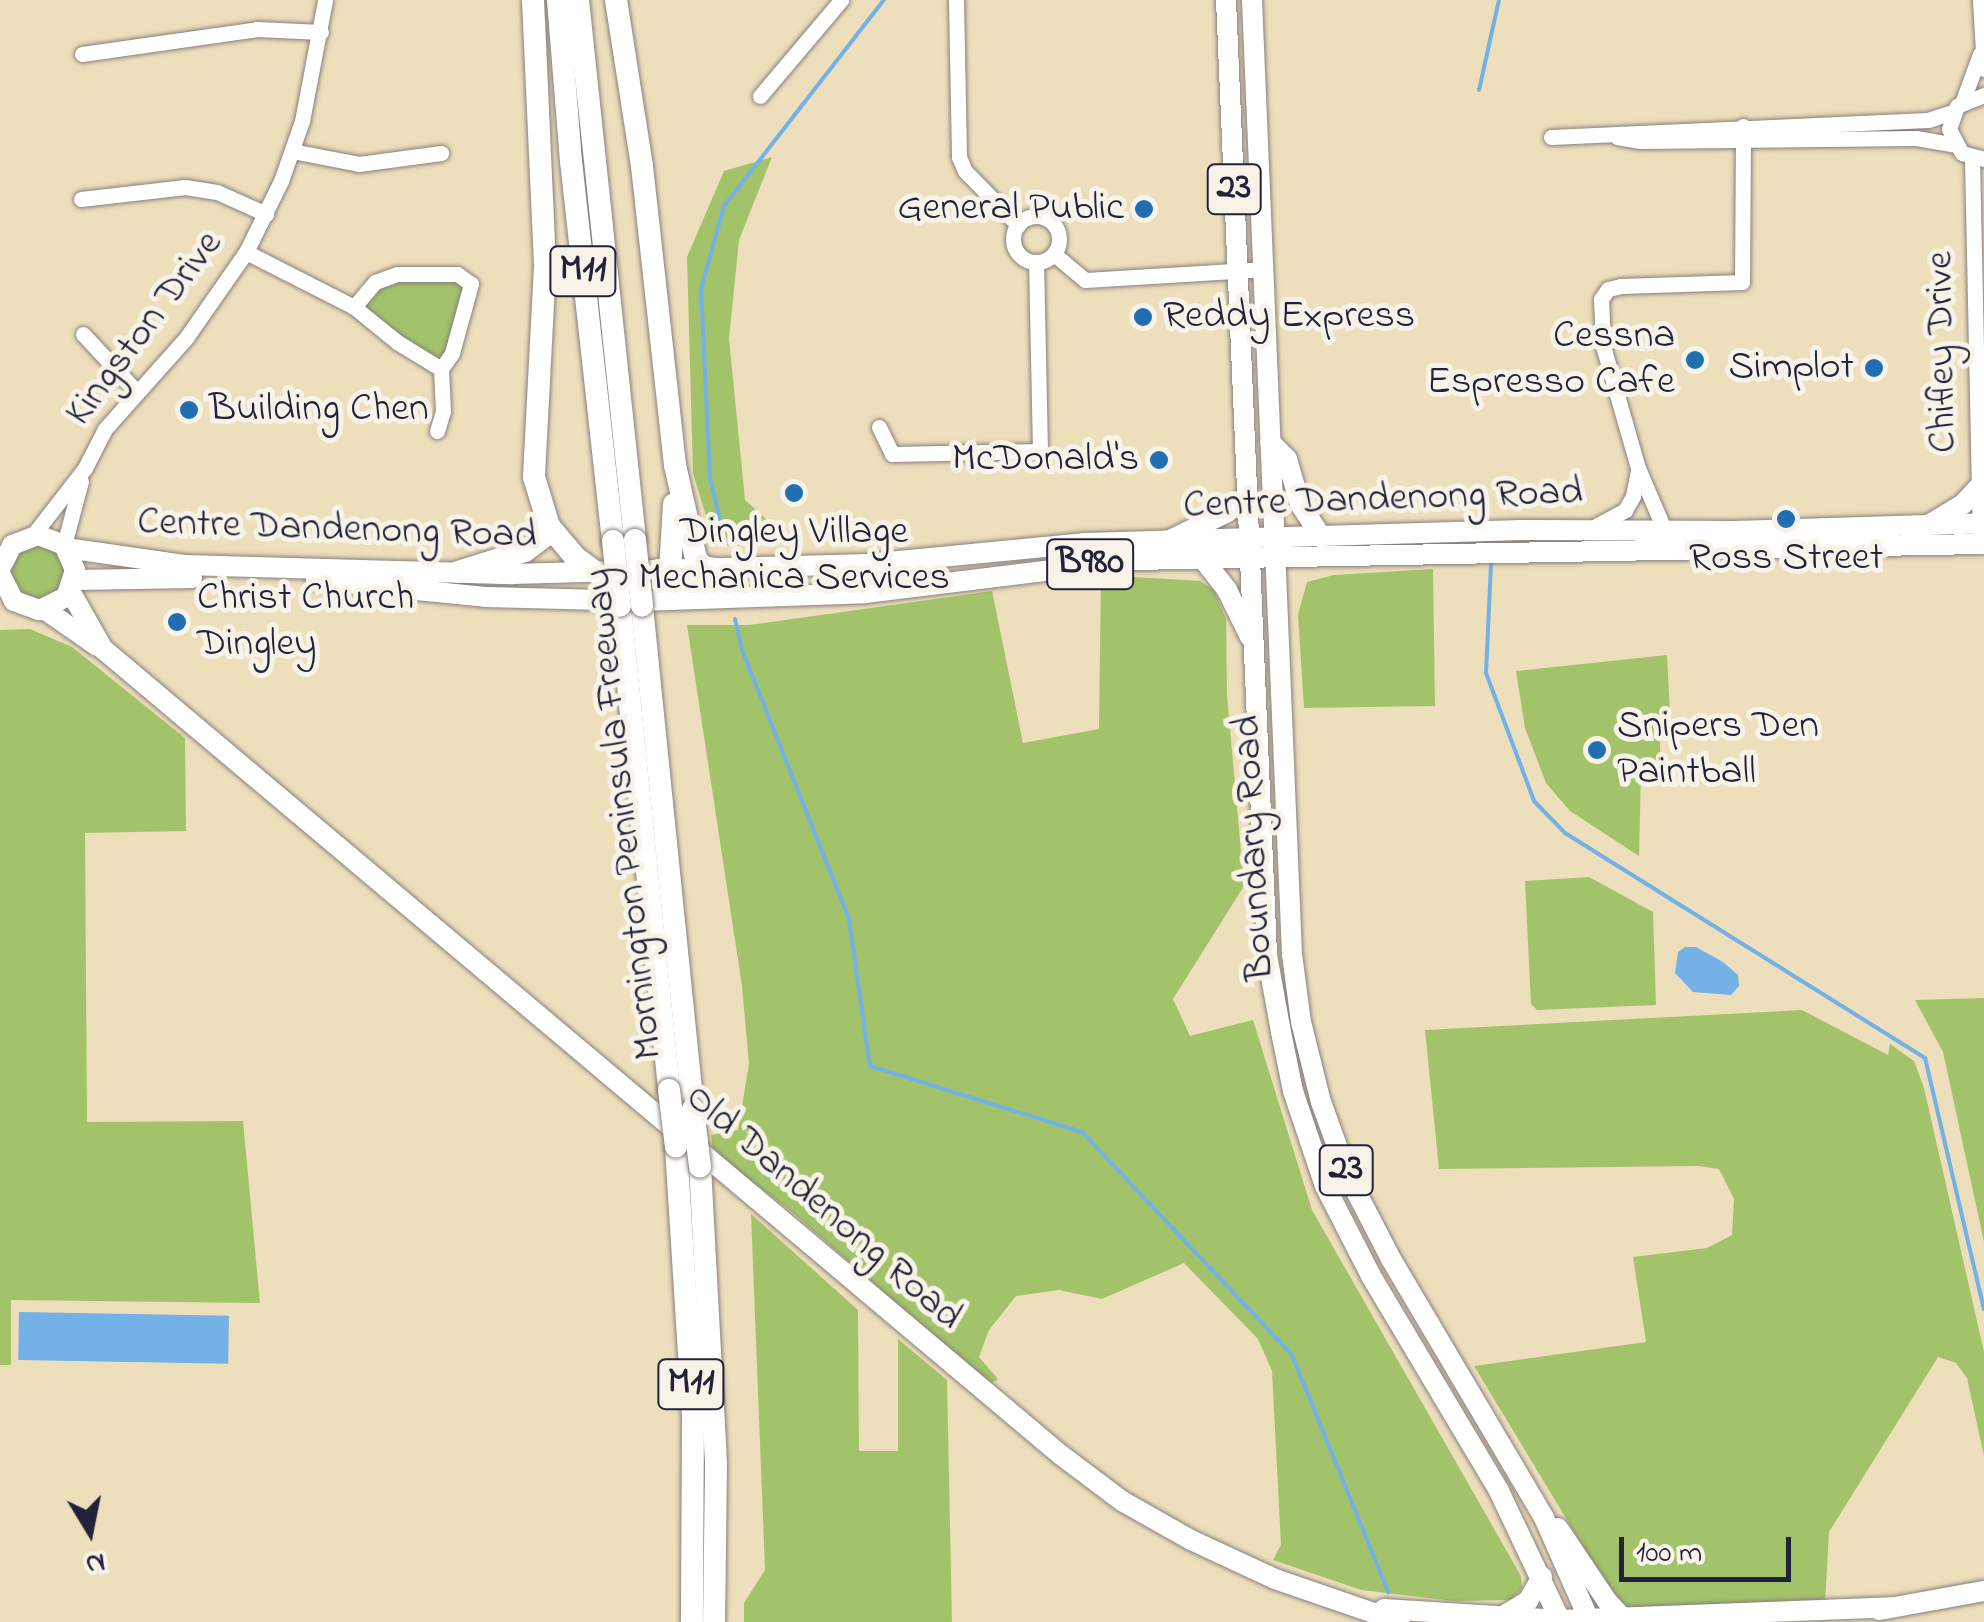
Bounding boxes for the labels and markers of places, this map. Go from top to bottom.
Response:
place label: General Public [898,185,1124,233]
marker: General Public [1133,198,1155,220]
place label: Reddy Express [1163,293,1415,341]
marker: Reddy Express [1132,306,1154,328]
place label: Cessna Espresso Cafe [1427,313,1675,407]
place label: Simplot [1729,344,1854,392]
marker: Cessna Espresso Cafe [1684,349,1706,371]
marker: Simplot [1863,357,1885,379]
place label: Building Chen [209,386,429,434]
marker: Building Chen [178,399,200,421]
place label: McDonald's [952,436,1139,484]
marker: McDonald's [1148,449,1170,471]
marker: Dingley Village Mechanica Services [783,482,805,504]
marker: Ross Street [1775,508,1797,530]
place label: Dingley Village Mechanica Services [638,509,950,603]
place label: Ross Street [1689,535,1883,583]
place label: Christ Church Dingley [197,575,414,669]
marker: Christ Church Dingley [166,611,188,633]
place label: Snipers Den Paintball [1617,703,1819,797]
marker: Snipers Den Paintball [1586,739,1608,761]

